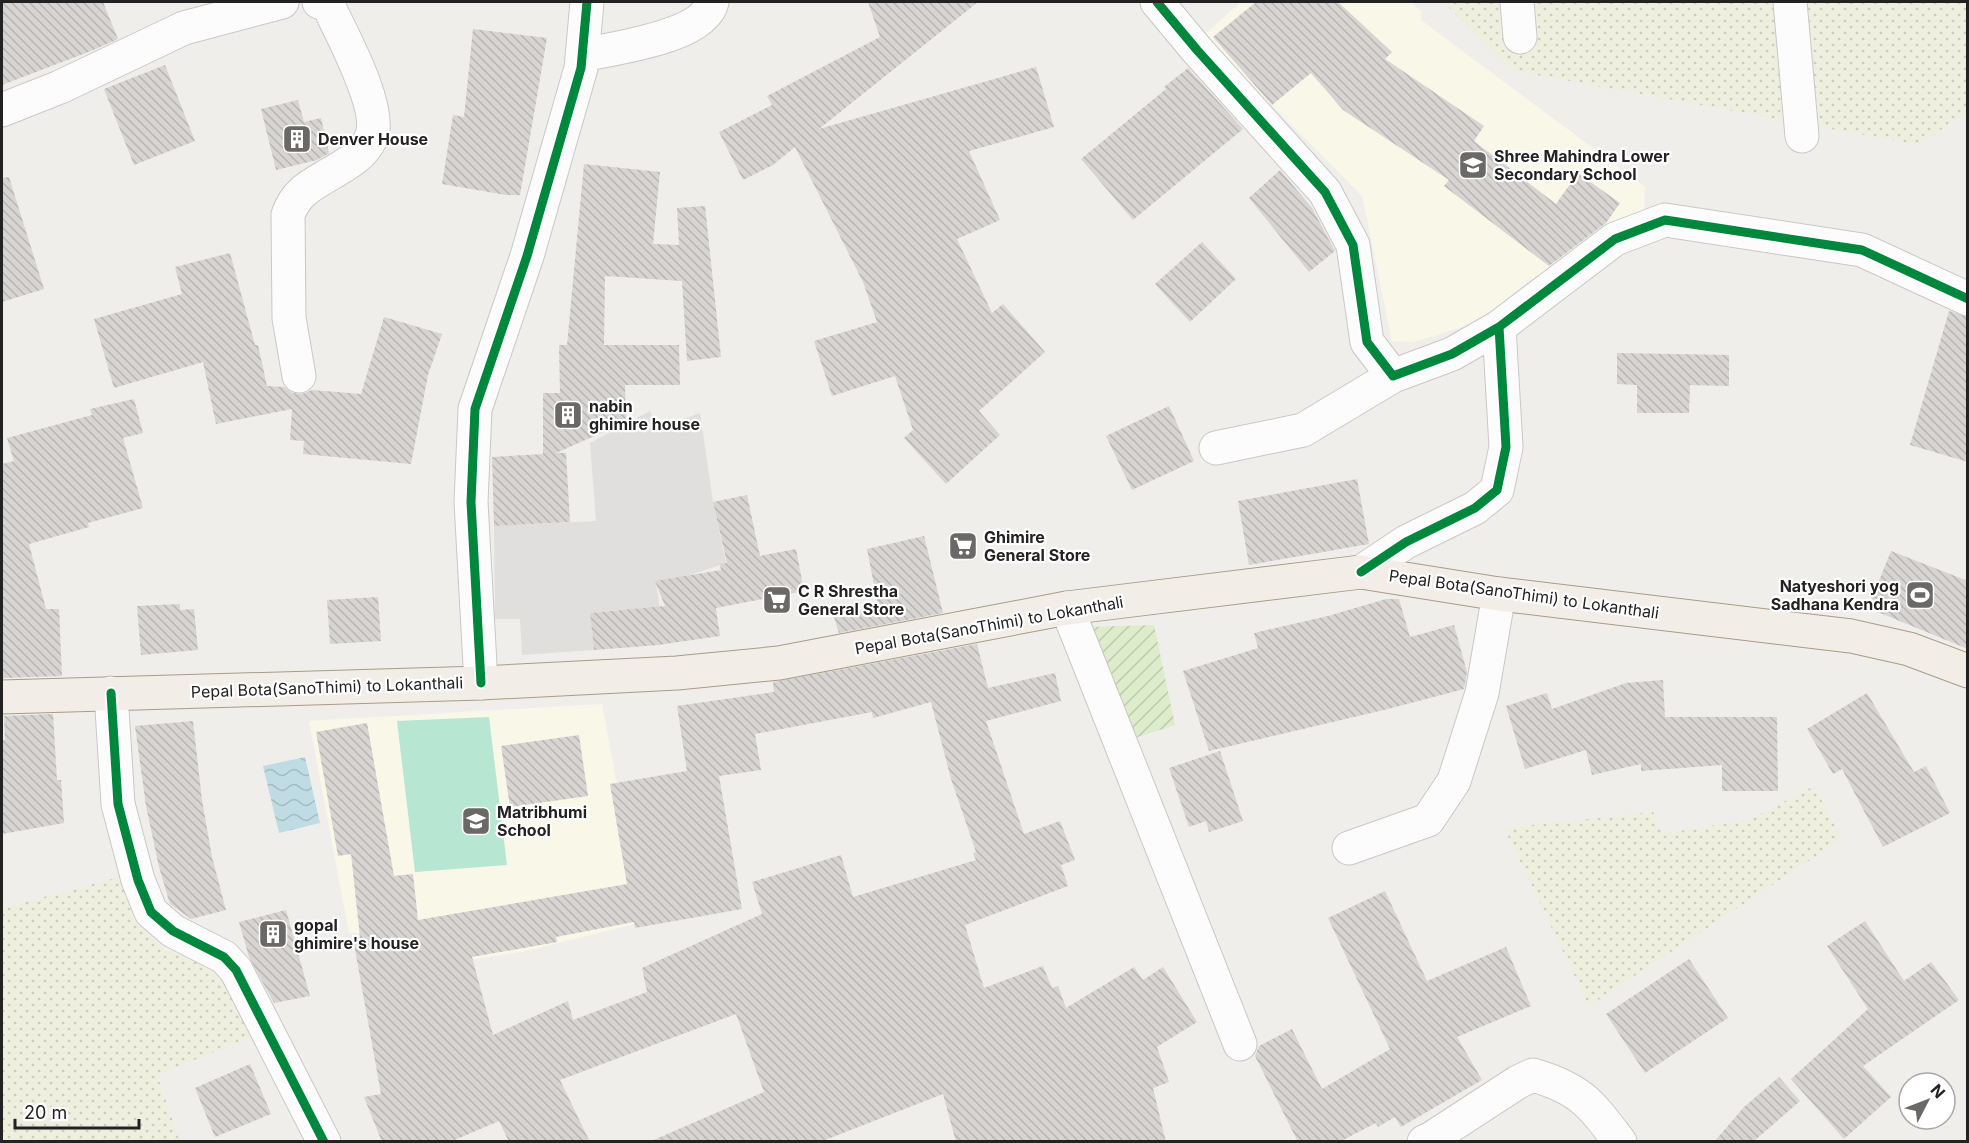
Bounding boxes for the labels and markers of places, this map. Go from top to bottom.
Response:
building icon: Denver House [281,123,313,155]
place label: Denver House [318,129,428,149]
place label: Shree Mahindra Lower Secondary School [1494,146,1670,184]
school or university icon: Shree Mahindra Lower Secondary School [1457,149,1489,181]
place label: nabin ghimire house [589,396,700,434]
building icon: nabin ghimire house [552,399,584,431]
place label: Ghimire General Store [984,527,1090,565]
supermarket icon: Ghimire General Store [947,530,979,562]
place label: Natyeshori yog Sadhana Kendra [1771,576,1899,614]
sports icon: Natyeshori yog Sadhana Kendra [1904,579,1936,611]
place label: C R Shrestha General Store [798,581,904,619]
supermarket icon: C R Shrestha General Store [761,584,793,616]
place label: Matribhumi School [497,802,587,840]
school or university icon: Matribhumi School [460,805,492,837]
place label: gopal ghimire's house [294,915,419,953]
building icon: gopal ghimire's house [257,918,289,950]

